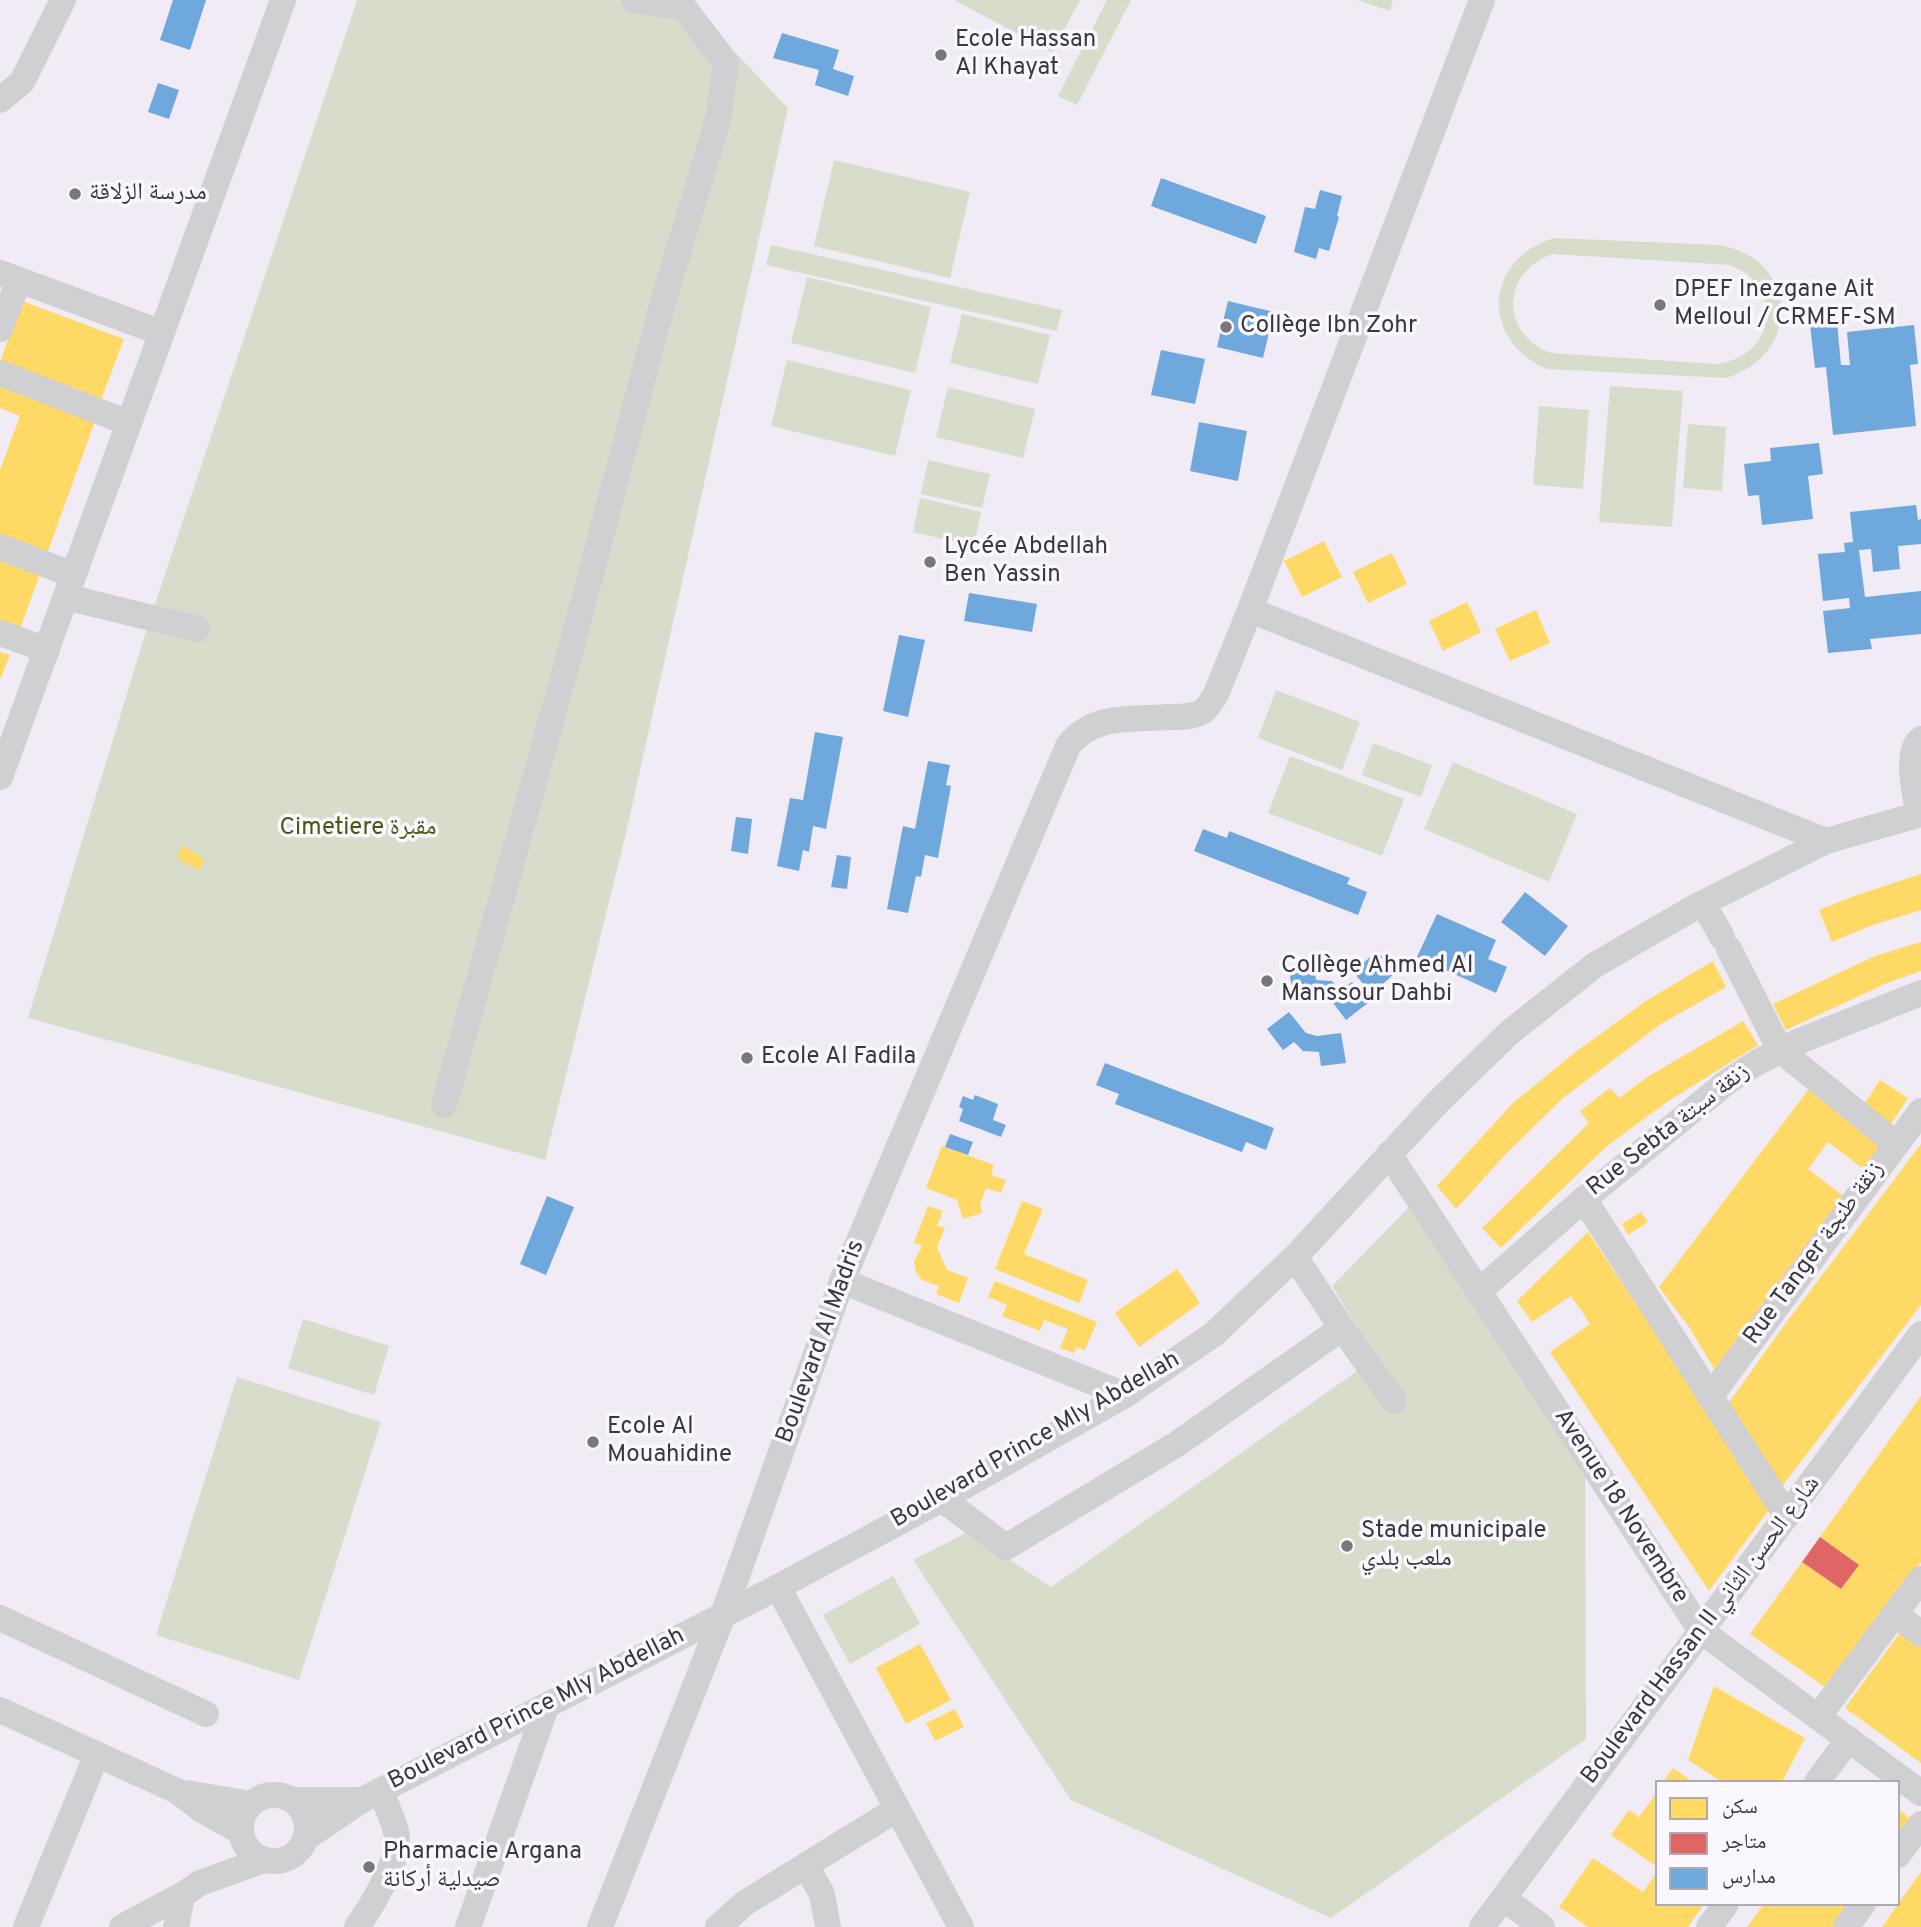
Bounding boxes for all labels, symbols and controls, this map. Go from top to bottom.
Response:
place label: Ecole Hassan Al Khayat [955,27,1096,83]
marker: Ecole Hassan Al Khayat [933,47,949,63]
place label: مدرسة الزلاقة [89,180,207,208]
marker: مدرسة الزلاقة [67,186,83,202]
place label: DPEF Inezgane Ait Melloul / CRMEF-SM [1674,277,1896,333]
marker: DPEF Inezgane Ait Melloul / CRMEF-SM [1652,297,1668,313]
place label: Collège Ibn Zohr [1240,313,1417,341]
marker: Collège Ibn Zohr [1218,319,1234,335]
place label: Lycée Abdellah Ben Yassin [944,534,1108,590]
marker: Lycée Abdellah Ben Yassin [922,554,938,570]
park label: Cimetiere مقبرة [280,815,436,843]
place label: Collège Ahmed Al Manssour Dahbi [1281,953,1473,1009]
marker: Collège Ahmed Al Manssour Dahbi [1259,973,1275,989]
place label: Ecole Al Fadila [761,1044,916,1072]
marker: Ecole Al Fadila [739,1050,755,1066]
street label: Rue Sebta زنقة سبتة [1582,1058,1756,1204]
street label: Rue Tanger زنقة طنجة [1739,1157,1891,1351]
street label: Boulevard Al Madris [772,1237,872,1447]
street label: Boulevard Prince Mly Abdellah [887,1346,1185,1536]
street label: Avenue 18 Novembre [1546,1404,1694,1610]
place label: Ecole Al Mouahidine [607,1414,732,1470]
marker: Ecole Al Mouahidine [585,1434,601,1450]
street label: Boulevard Hassan II شارع الحسن الثاني [1577,1471,1827,1791]
place label: Stade municipale ملعب بلدي [1361,1518,1546,1574]
marker: Stade municipale ملعب بلدي [1339,1538,1355,1554]
street label: Boulevard Prince Mly Abdellah [384,1623,690,1797]
legend [1655,1780,1900,1906]
text: سكن [1722,1794,1758,1821]
text: متاجر [1722,1829,1766,1856]
place label: Pharmacie Argana صيدلية أركانة [383,1839,582,1895]
marker: Pharmacie Argana صيدلية أركانة [361,1859,377,1875]
text: مدارس [1722,1864,1776,1891]

